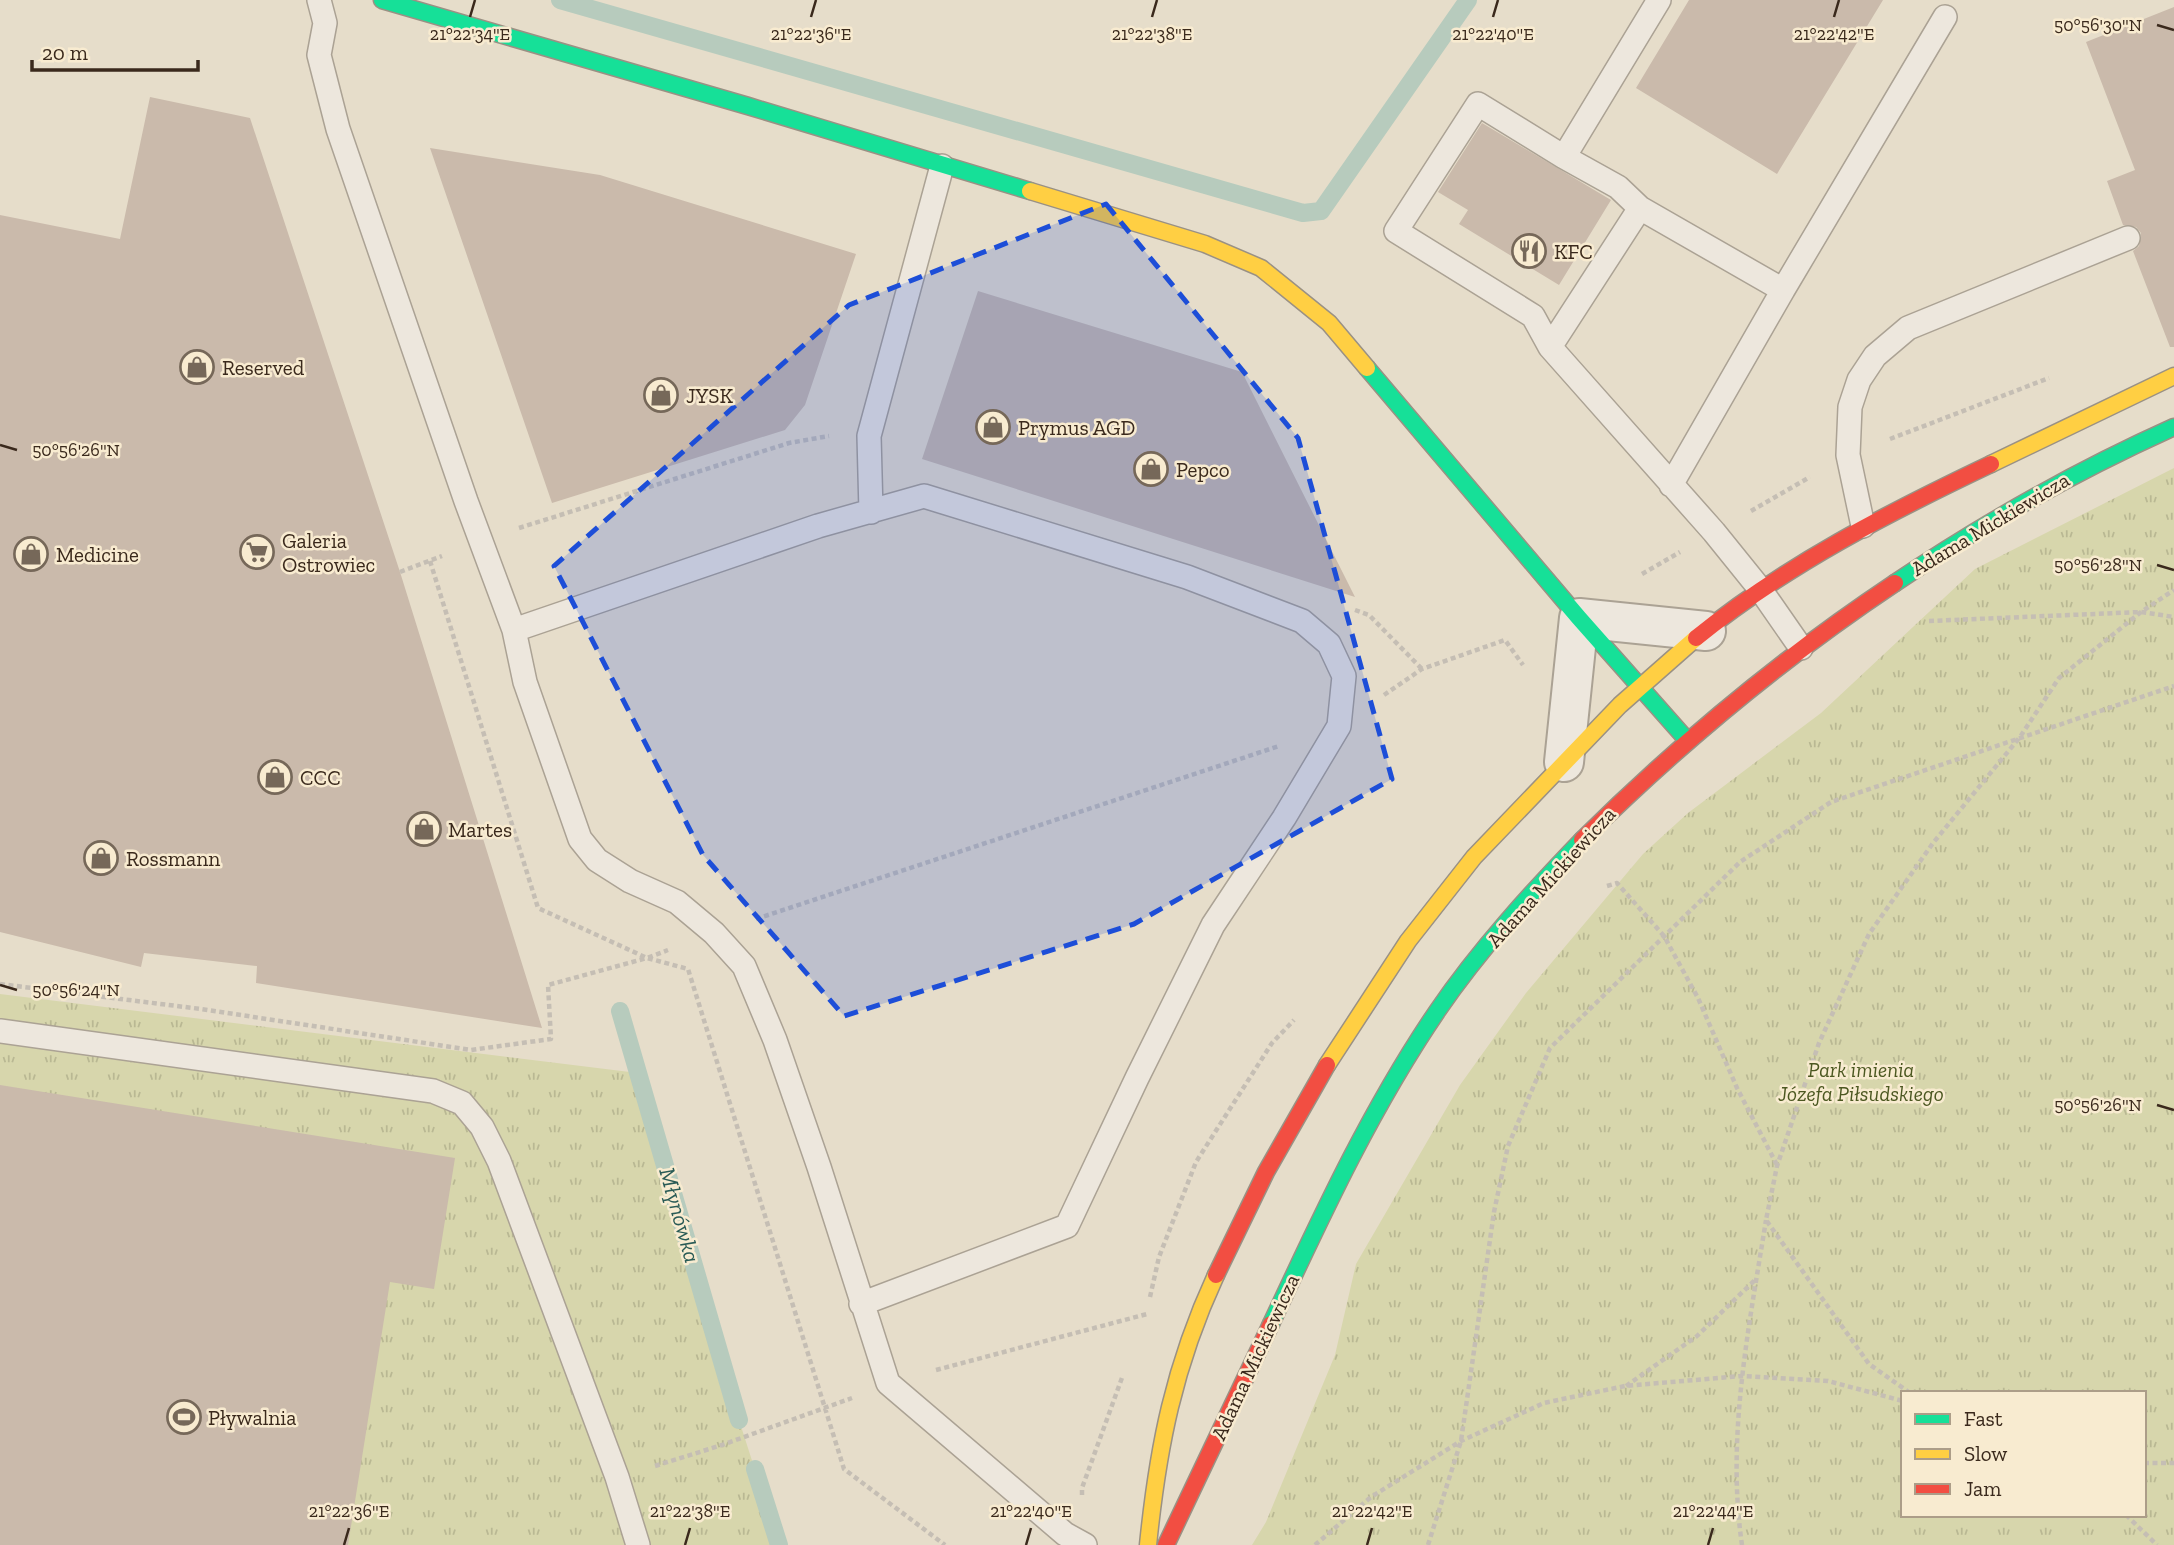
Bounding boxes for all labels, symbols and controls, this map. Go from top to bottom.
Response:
text: 50°56'30"N [2054,14,2142,36]
text: 21°22'34"E [430,23,510,45]
text: 21°22'36"E [771,23,851,45]
text: 21°22'38"E [1112,23,1192,45]
text: 21°22'40"E [1452,23,1534,45]
text: 21°22'42"E [1794,23,1874,45]
scale bar [32,28,198,72]
text: 20 m [42,40,88,65]
restaurant icon: KFC [1510,232,1548,270]
place label: KFC [1554,239,1593,264]
shop icon: Reserved [178,348,216,386]
place label: Reserved [222,355,305,380]
shop icon: JYSK [642,376,680,414]
place label: JYSK [686,383,733,408]
shop icon: Prymus AGD [974,408,1012,446]
place label: Prymus AGD [1018,415,1135,440]
text: 50°56'26"N [32,439,120,461]
shop icon: Pepco [1132,450,1170,488]
place label: Pepco [1176,457,1230,482]
street label: Adama Mickiewicza [1906,467,2074,581]
place label: Galeria Ostrowiec [282,528,375,577]
supermarket icon: Galeria Ostrowiec [238,533,276,571]
shop icon: Medicine [12,535,50,573]
place label: Medicine [56,542,139,567]
text: 50°56'28"N [2054,554,2142,576]
shop icon: CCC [256,758,294,796]
place label: CCC [300,765,341,790]
street label: Adama Mickiewicza [1481,802,1621,952]
shop icon: Martes [405,810,443,848]
place label: Martes [448,817,512,842]
shop icon: Rossmann [82,839,120,877]
place label: Rossmann [126,846,220,871]
text: 50°56'24"N [32,979,120,1001]
park label: Park imienia Józefa Piłsudskiego [1777,1057,1944,1106]
text: 50°56'26"N [2054,1094,2142,1116]
water label: Młynówka [653,1164,707,1266]
street label: Adama Mickiewicza [1206,1270,1304,1444]
legend [1901,1391,2146,1517]
sports icon: Pływalnia [165,1398,203,1436]
place label: Pływalnia [208,1405,296,1430]
text: Fast [1964,1406,2003,1431]
text: Slow [1964,1441,2007,1466]
text: Jam [1964,1476,2001,1501]
text: 21°22'36"E [309,1500,389,1522]
text: 21°22'38"E [650,1500,730,1522]
text: 21°22'40"E [990,1500,1072,1522]
text: 21°22'42"E [1332,1500,1412,1522]
text: 21°22'44"E [1673,1500,1753,1522]

